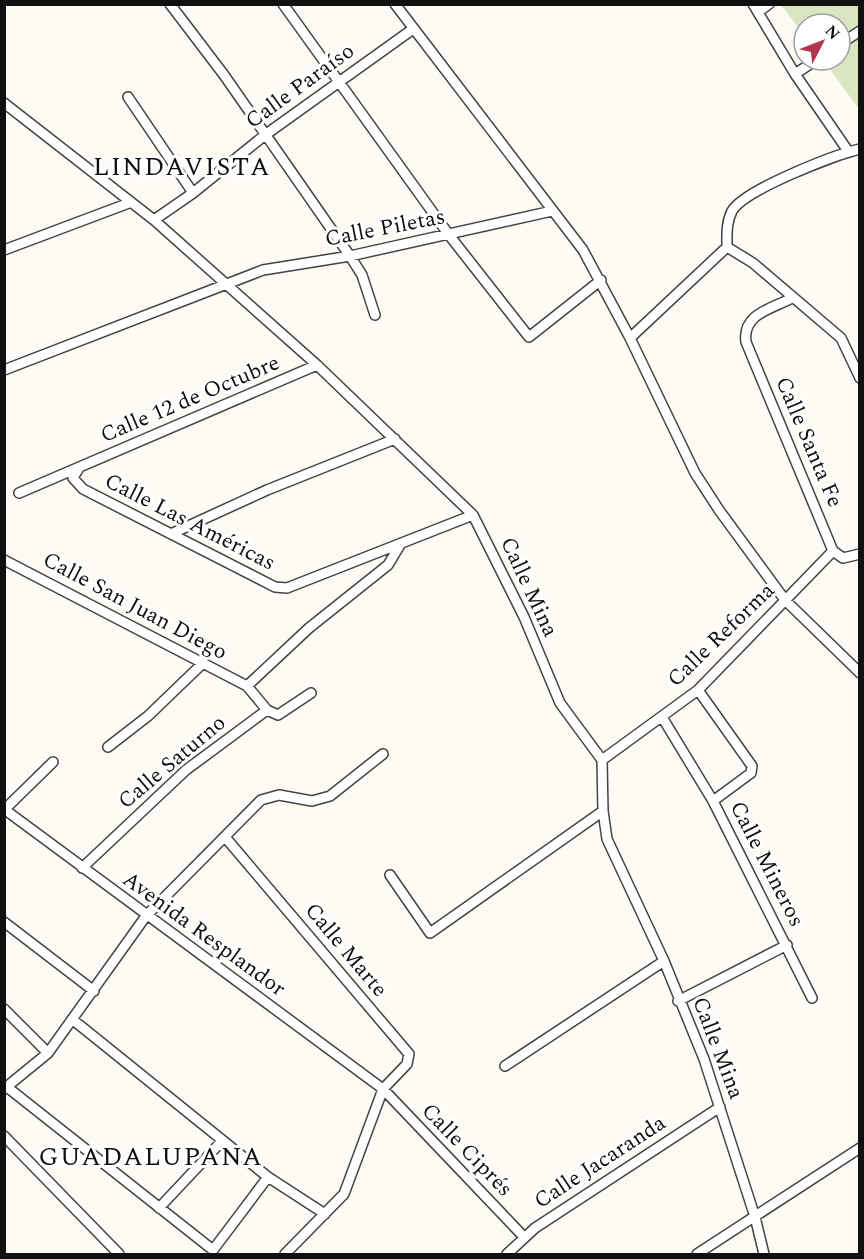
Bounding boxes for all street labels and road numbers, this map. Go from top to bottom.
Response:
street label: Calle Paraíso [239,35,361,137]
street label: Calle Piletas [322,200,448,256]
street label: Calle 12 de Octubre [95,346,285,452]
street label: Calle Santa Fe [767,372,851,512]
street label: Calle Las Américas [99,465,281,579]
street label: Calle Mina [491,531,567,643]
street label: Calle San Juan Diego [37,543,233,669]
street label: Calle Reforma [660,575,782,695]
street label: Calle Saturno [111,707,233,817]
street label: Calle Mineros [721,795,813,933]
street label: Avenida Resplandor [115,863,293,1005]
street label: Calle Marte [296,895,396,1005]
street label: Calle Mina [683,992,753,1104]
street label: Calle Ciprés [413,1095,521,1205]
street label: Calle Jacaranda [528,1107,673,1217]

